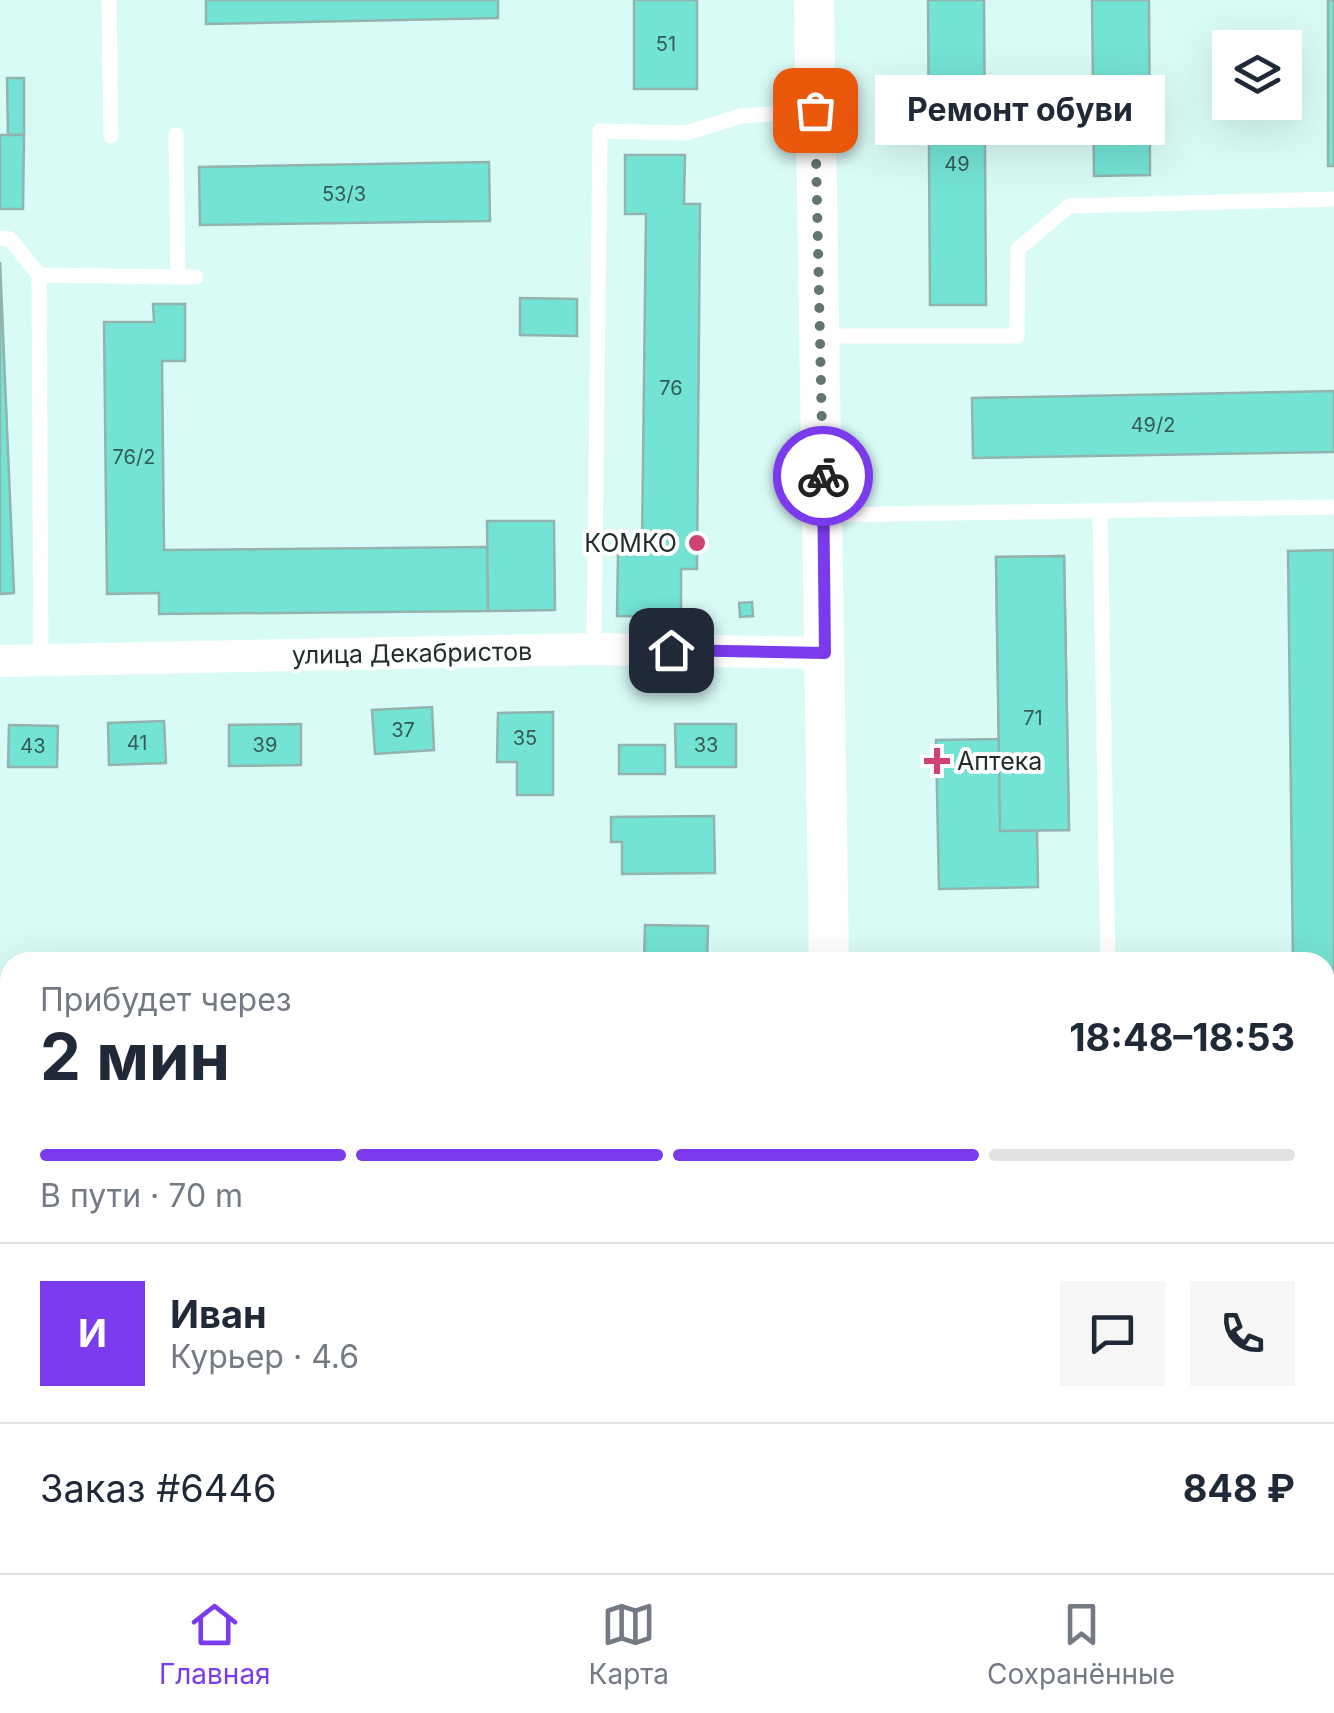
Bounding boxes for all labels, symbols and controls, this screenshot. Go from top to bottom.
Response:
map controls [1212,30,1302,120]
button: layers [1212,30,1302,120]
house number: 51 [656,32,676,56]
pin [773,68,858,153]
callout: Ремонт обуви [875,75,1165,145]
icon: bag [788,83,843,138]
text: Ремонт обуви [907,90,1133,129]
house number: 49 [944,152,970,176]
house number: 53/3 [322,182,366,206]
house number: 76 [659,376,683,400]
house number: 49/2 [1131,413,1175,437]
courier [773,426,873,526]
house number: 76/2 [113,445,155,469]
icon: bike [796,449,851,504]
place label: КОМКО [584,528,677,558]
marker: КОМКО [686,532,708,554]
pin [629,608,714,693]
icon: home [644,623,699,678]
street label: улица Декабристов [292,636,532,670]
house number: 71 [1023,706,1043,730]
house number: 37 [391,718,415,742]
house number: 35 [513,726,537,750]
house number: 41 [127,731,147,755]
house number: 39 [253,733,277,757]
house number: 33 [694,733,718,757]
house number: 43 [20,734,46,758]
place label: Аптека [957,746,1042,776]
marker: Аптека [926,750,948,772]
text: Прибудет через [40,980,292,1019]
text: 18:48–18:53 [1069,1014,1295,1060]
text: 2 мин [40,1017,230,1096]
text: В пути · 70 m [40,1176,243,1215]
button: chat [1060,1281,1165,1386]
button: phone [1190,1281,1295,1386]
text: Иван [170,1291,267,1337]
text: И [78,1310,107,1356]
text: Курьер · 4.6 [170,1337,359,1376]
text: Заказ #6446 [40,1465,277,1511]
text: 848 ₽ [1183,1465,1295,1511]
tab: Главная [159,1597,271,1691]
tab: Карта [589,1597,669,1691]
tab: Сохранённые [987,1597,1175,1691]

